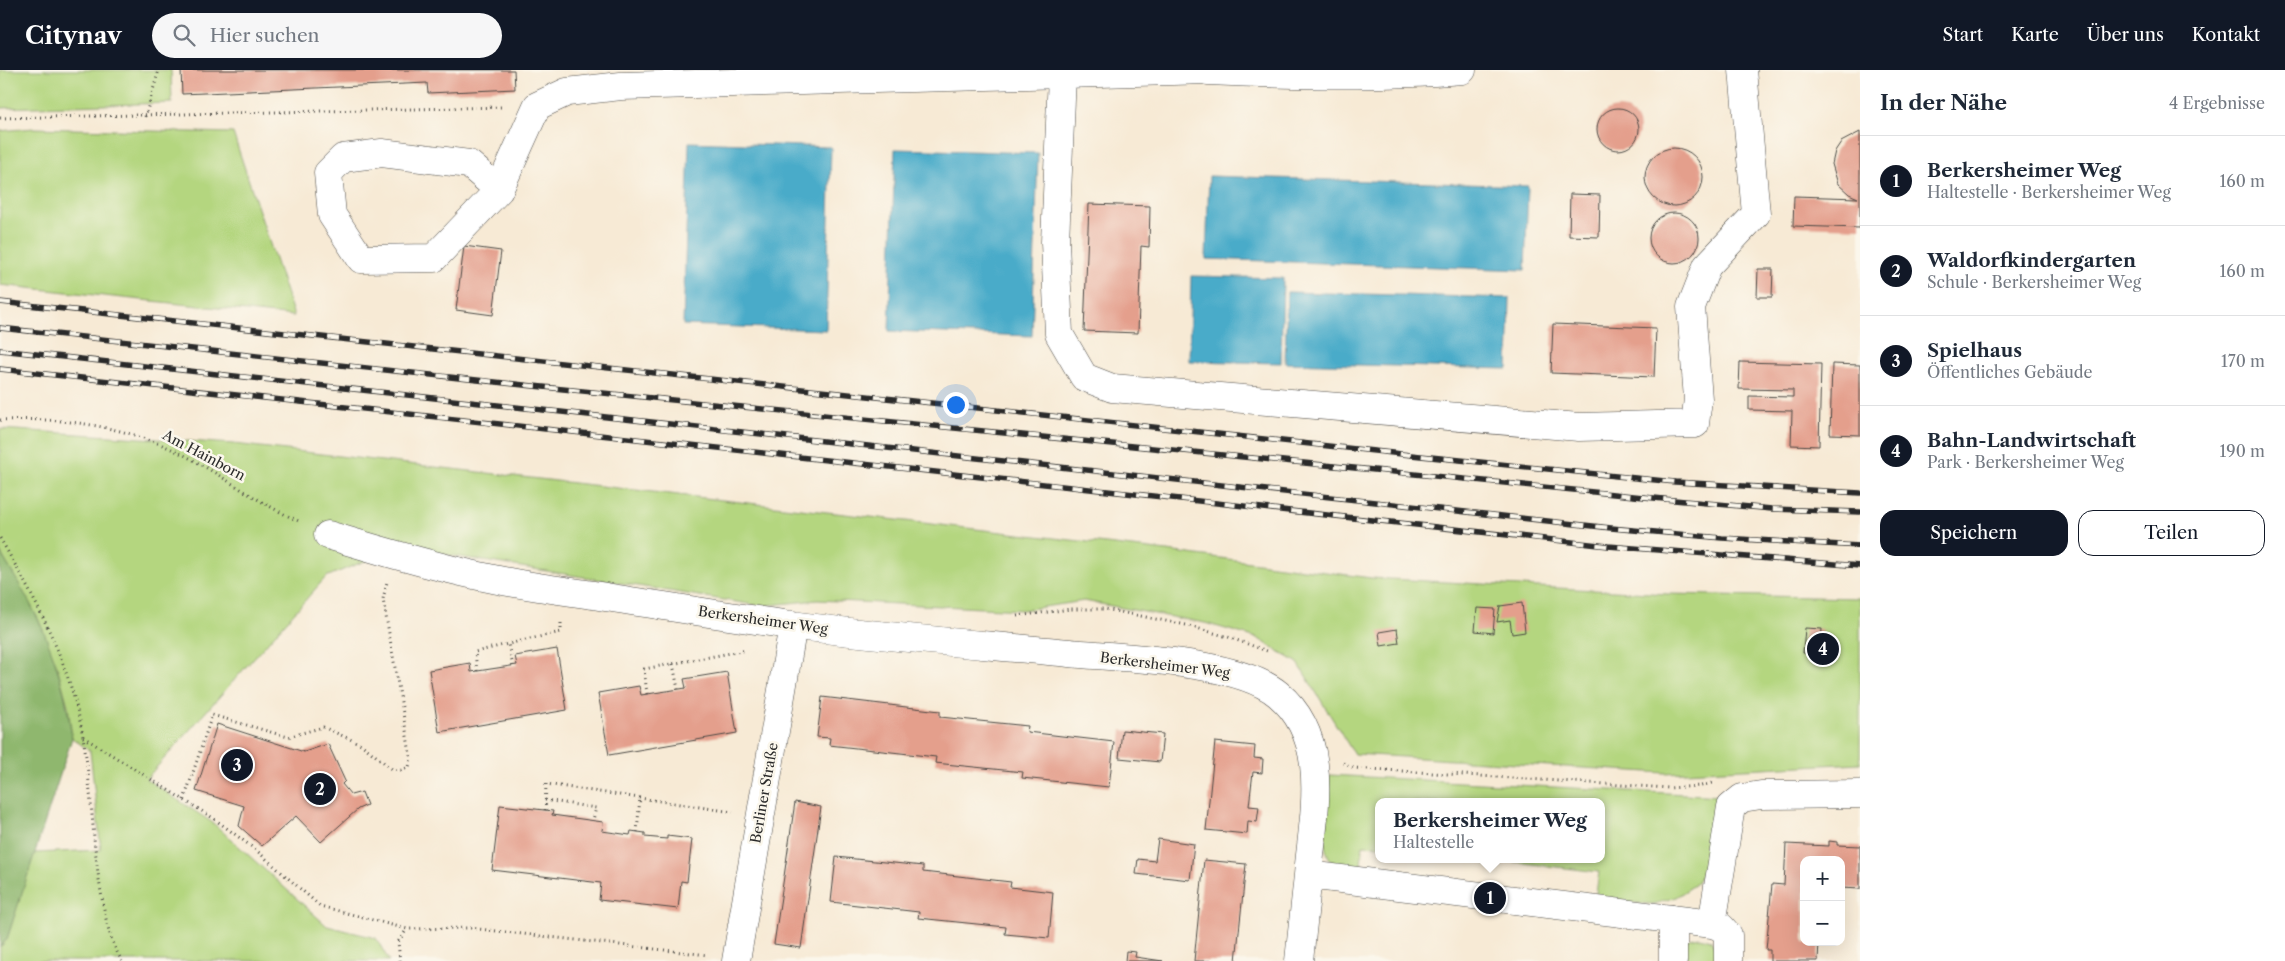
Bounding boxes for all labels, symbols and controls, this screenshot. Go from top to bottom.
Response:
search box [152,13,502,58]
text: Citynav [25,21,122,50]
icon: search [170,21,198,49]
text: Hier suchen [210,24,320,47]
text: Start [1943,24,1983,46]
text: Karte [2011,24,2059,46]
text: Über uns [2087,24,2164,46]
text: Kontakt [2192,24,2260,46]
text: In der Nähe [1880,90,2007,115]
text: 4 Ergebnisse [2169,93,2265,113]
text: Berkersheimer Weg [1927,159,2121,182]
text: 1 [1892,171,1900,191]
text: 160 m [2220,171,2265,191]
text: Haltestelle · Berkersheimer Weg [1927,182,2171,202]
text: Waldorfkindergarten [1927,249,2136,272]
text: 2 [1891,261,1901,281]
text: 160 m [2220,261,2265,281]
text: Schule · Berkersheimer Weg [1927,272,2141,292]
text: Spielhaus [1927,339,2022,362]
text: 3 [1891,351,1901,371]
text: 170 m [2221,351,2265,371]
text: Öffentliches Gebäude [1927,362,2092,382]
your location [943,392,969,418]
street label: Am Hainborn [159,425,249,484]
text: Bahn-Landwirtschaft [1927,429,2136,452]
text: 4 [1891,441,1901,461]
text: 190 m [2220,441,2265,461]
text: Park · Berkersheimer Weg [1927,452,2124,472]
button: Speichern [1880,510,2068,556]
button: Teilen [2078,510,2265,556]
street label: Berkersheimer Weg [697,602,830,638]
pin: 4 [1807,630,1839,668]
street label: Berkersheimer Weg [1099,648,1232,682]
street label: Berliner Straße [746,741,782,845]
pin: 3 [221,746,253,784]
pin: 2 [304,770,336,808]
popup [1375,798,1605,863]
text: Berkersheimer Weg [1393,809,1587,832]
text: Haltestelle [1393,832,1474,852]
map controls [1800,856,1845,946]
button: + [1800,856,1845,901]
pin: 1 [1474,879,1506,917]
button: − [1800,901,1845,946]

